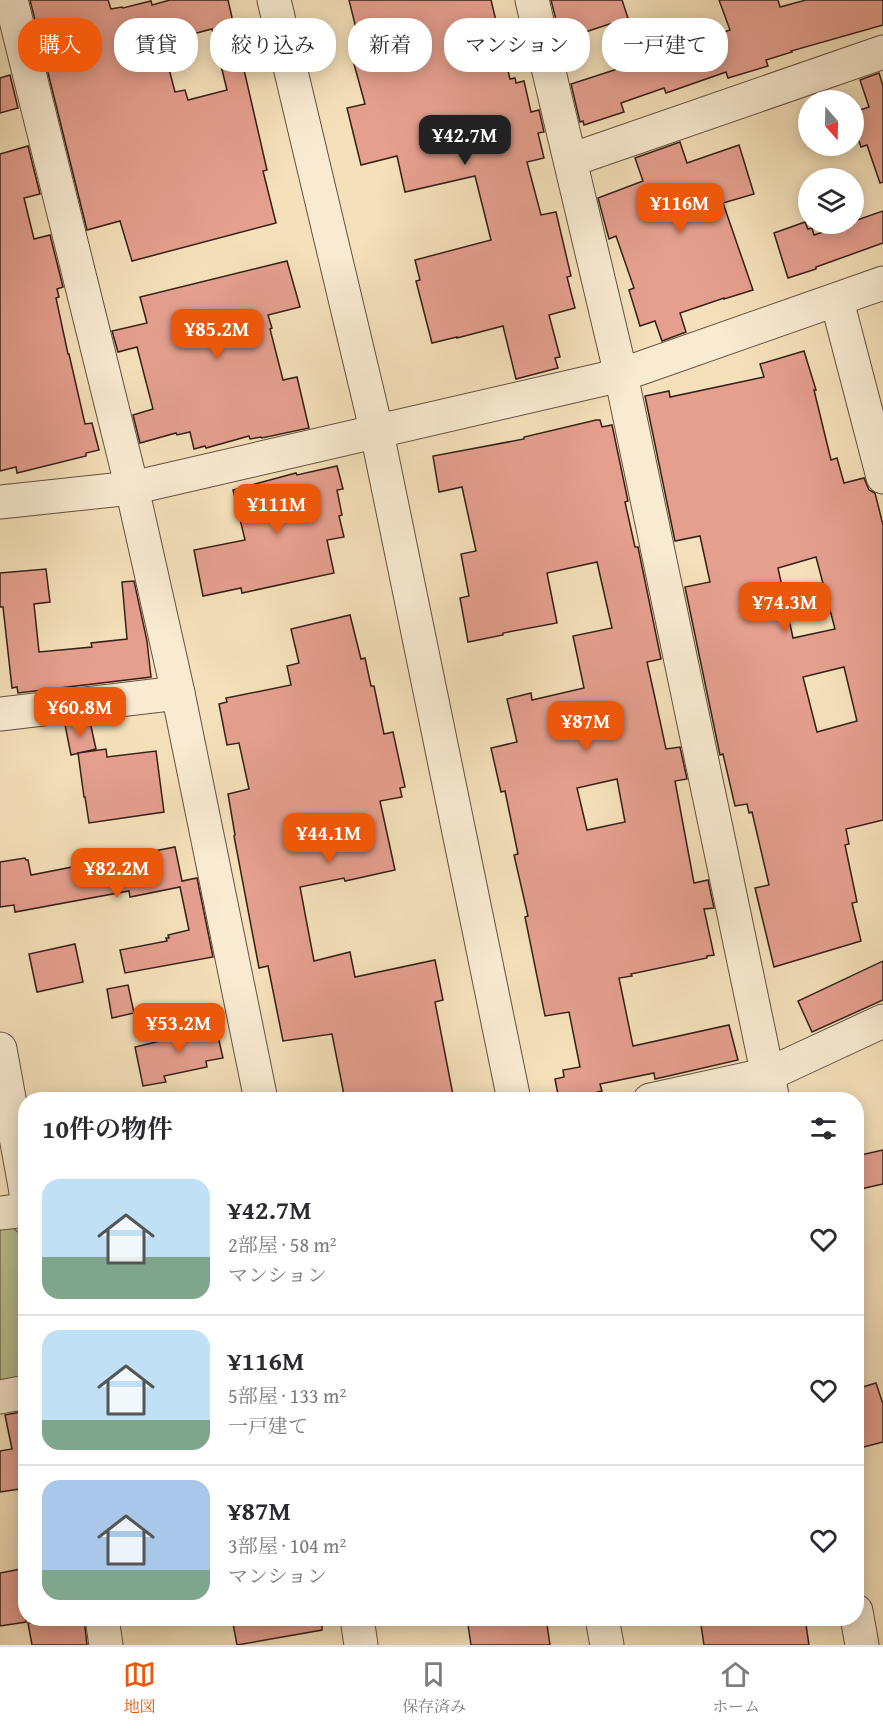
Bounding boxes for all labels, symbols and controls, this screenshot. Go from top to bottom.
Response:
chip: 購入 [18,18,102,72]
chip: 賃貸 [114,18,198,72]
chip: 絞り込み [210,18,336,72]
chip: 新着 [348,18,432,72]
chip: マンション [444,18,590,72]
chip: 一戸建て [602,18,728,72]
north arrow [798,90,864,156]
map controls [798,90,864,234]
pin: ¥42.7M [416,115,514,166]
text: ¥42.7M [433,120,497,149]
button: layers [798,168,864,234]
pin: ¥116M [638,183,722,234]
text: ¥116M [651,188,709,217]
pin: ¥85.2M [168,309,266,360]
text: ¥85.2M [185,314,249,343]
pin: ¥111M [235,484,319,535]
text: ¥111M [248,489,306,518]
pin: ¥74.3M [736,582,834,633]
text: ¥74.3M [753,587,817,616]
pin: ¥60.8M [31,687,129,738]
text: ¥60.8M [48,692,112,721]
pin: ¥87M [550,701,622,752]
text: ¥87M [562,706,610,735]
pin: ¥44.1M [280,813,378,864]
text: ¥44.1M [297,818,361,847]
pin: ¥82.2M [68,848,166,899]
text: ¥82.2M [85,853,149,882]
pin: ¥53.2M [130,1003,228,1054]
text: ¥53.2M [147,1008,211,1037]
text: 10件の物件 [42,1109,173,1148]
icon: filters [807,1112,840,1145]
text: ¥42.7M [228,1190,312,1229]
icon: home [90,1203,162,1275]
icon: heart [807,1223,840,1256]
text: 2部屋 · 58 m² [228,1230,337,1259]
text: マンション [228,1260,327,1289]
text: ¥116M [228,1341,304,1380]
icon: home [90,1354,162,1426]
icon: heart [807,1374,840,1407]
text: 5部屋 · 133 m² [228,1381,346,1410]
text: 一戸建て [228,1411,308,1440]
text: ¥87M [228,1491,291,1530]
icon: home [90,1504,162,1576]
icon: heart [807,1524,840,1557]
text: 3部屋 · 104 m² [228,1531,346,1560]
text: マンション [228,1561,327,1590]
tab: 地図 [123,1658,156,1718]
tab: 保存済み [402,1658,466,1718]
tab: ホーム [712,1658,760,1718]

